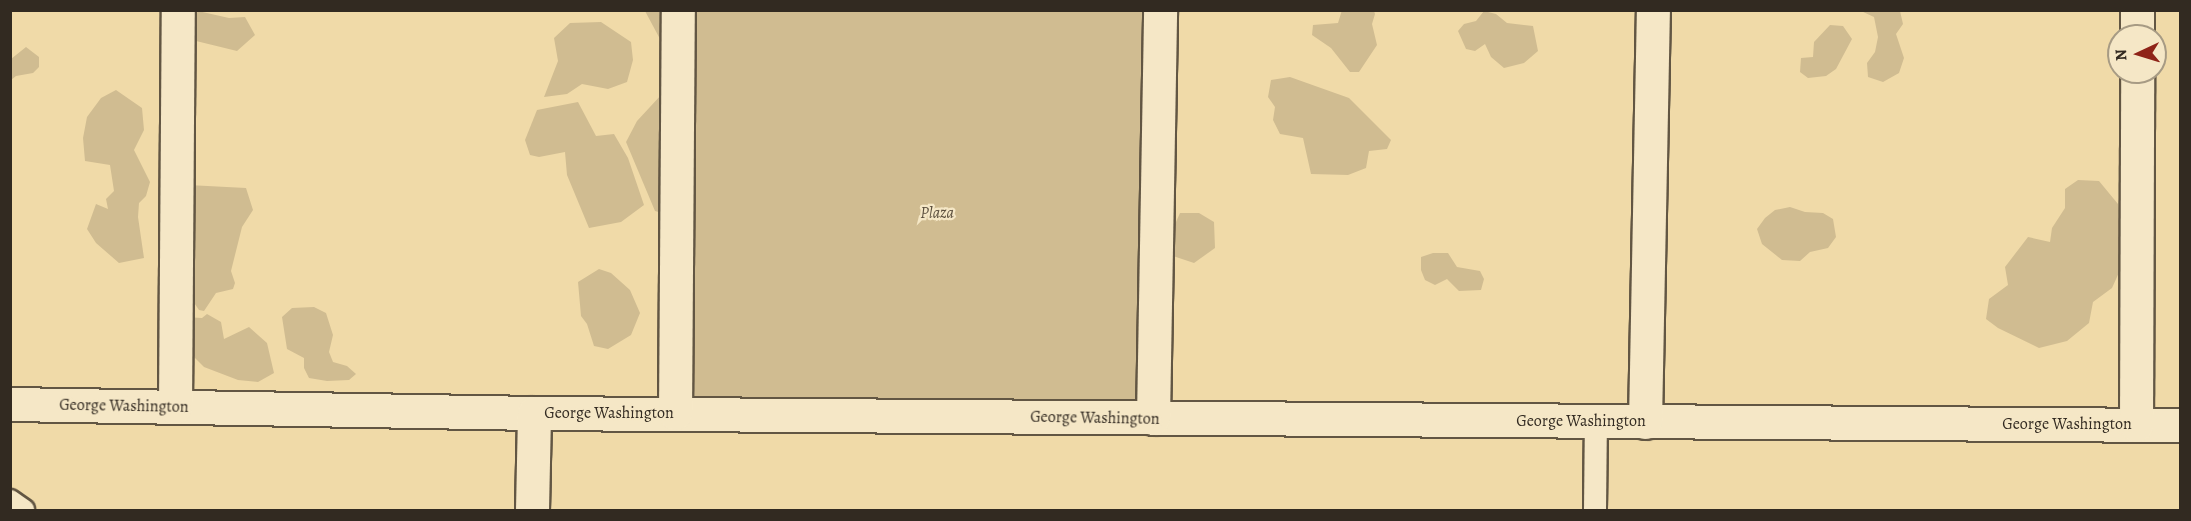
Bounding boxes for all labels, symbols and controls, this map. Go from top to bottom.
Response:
north arrow [2107,24,2167,84]
text: N [2110,49,2132,62]
park label: Plaza [920,203,954,223]
street label: George Washington [59,395,189,417]
street label: George Washington [544,403,674,423]
street label: George Washington [1030,407,1160,429]
street label: George Washington [1516,411,1646,431]
street label: George Washington [2002,414,2132,434]

